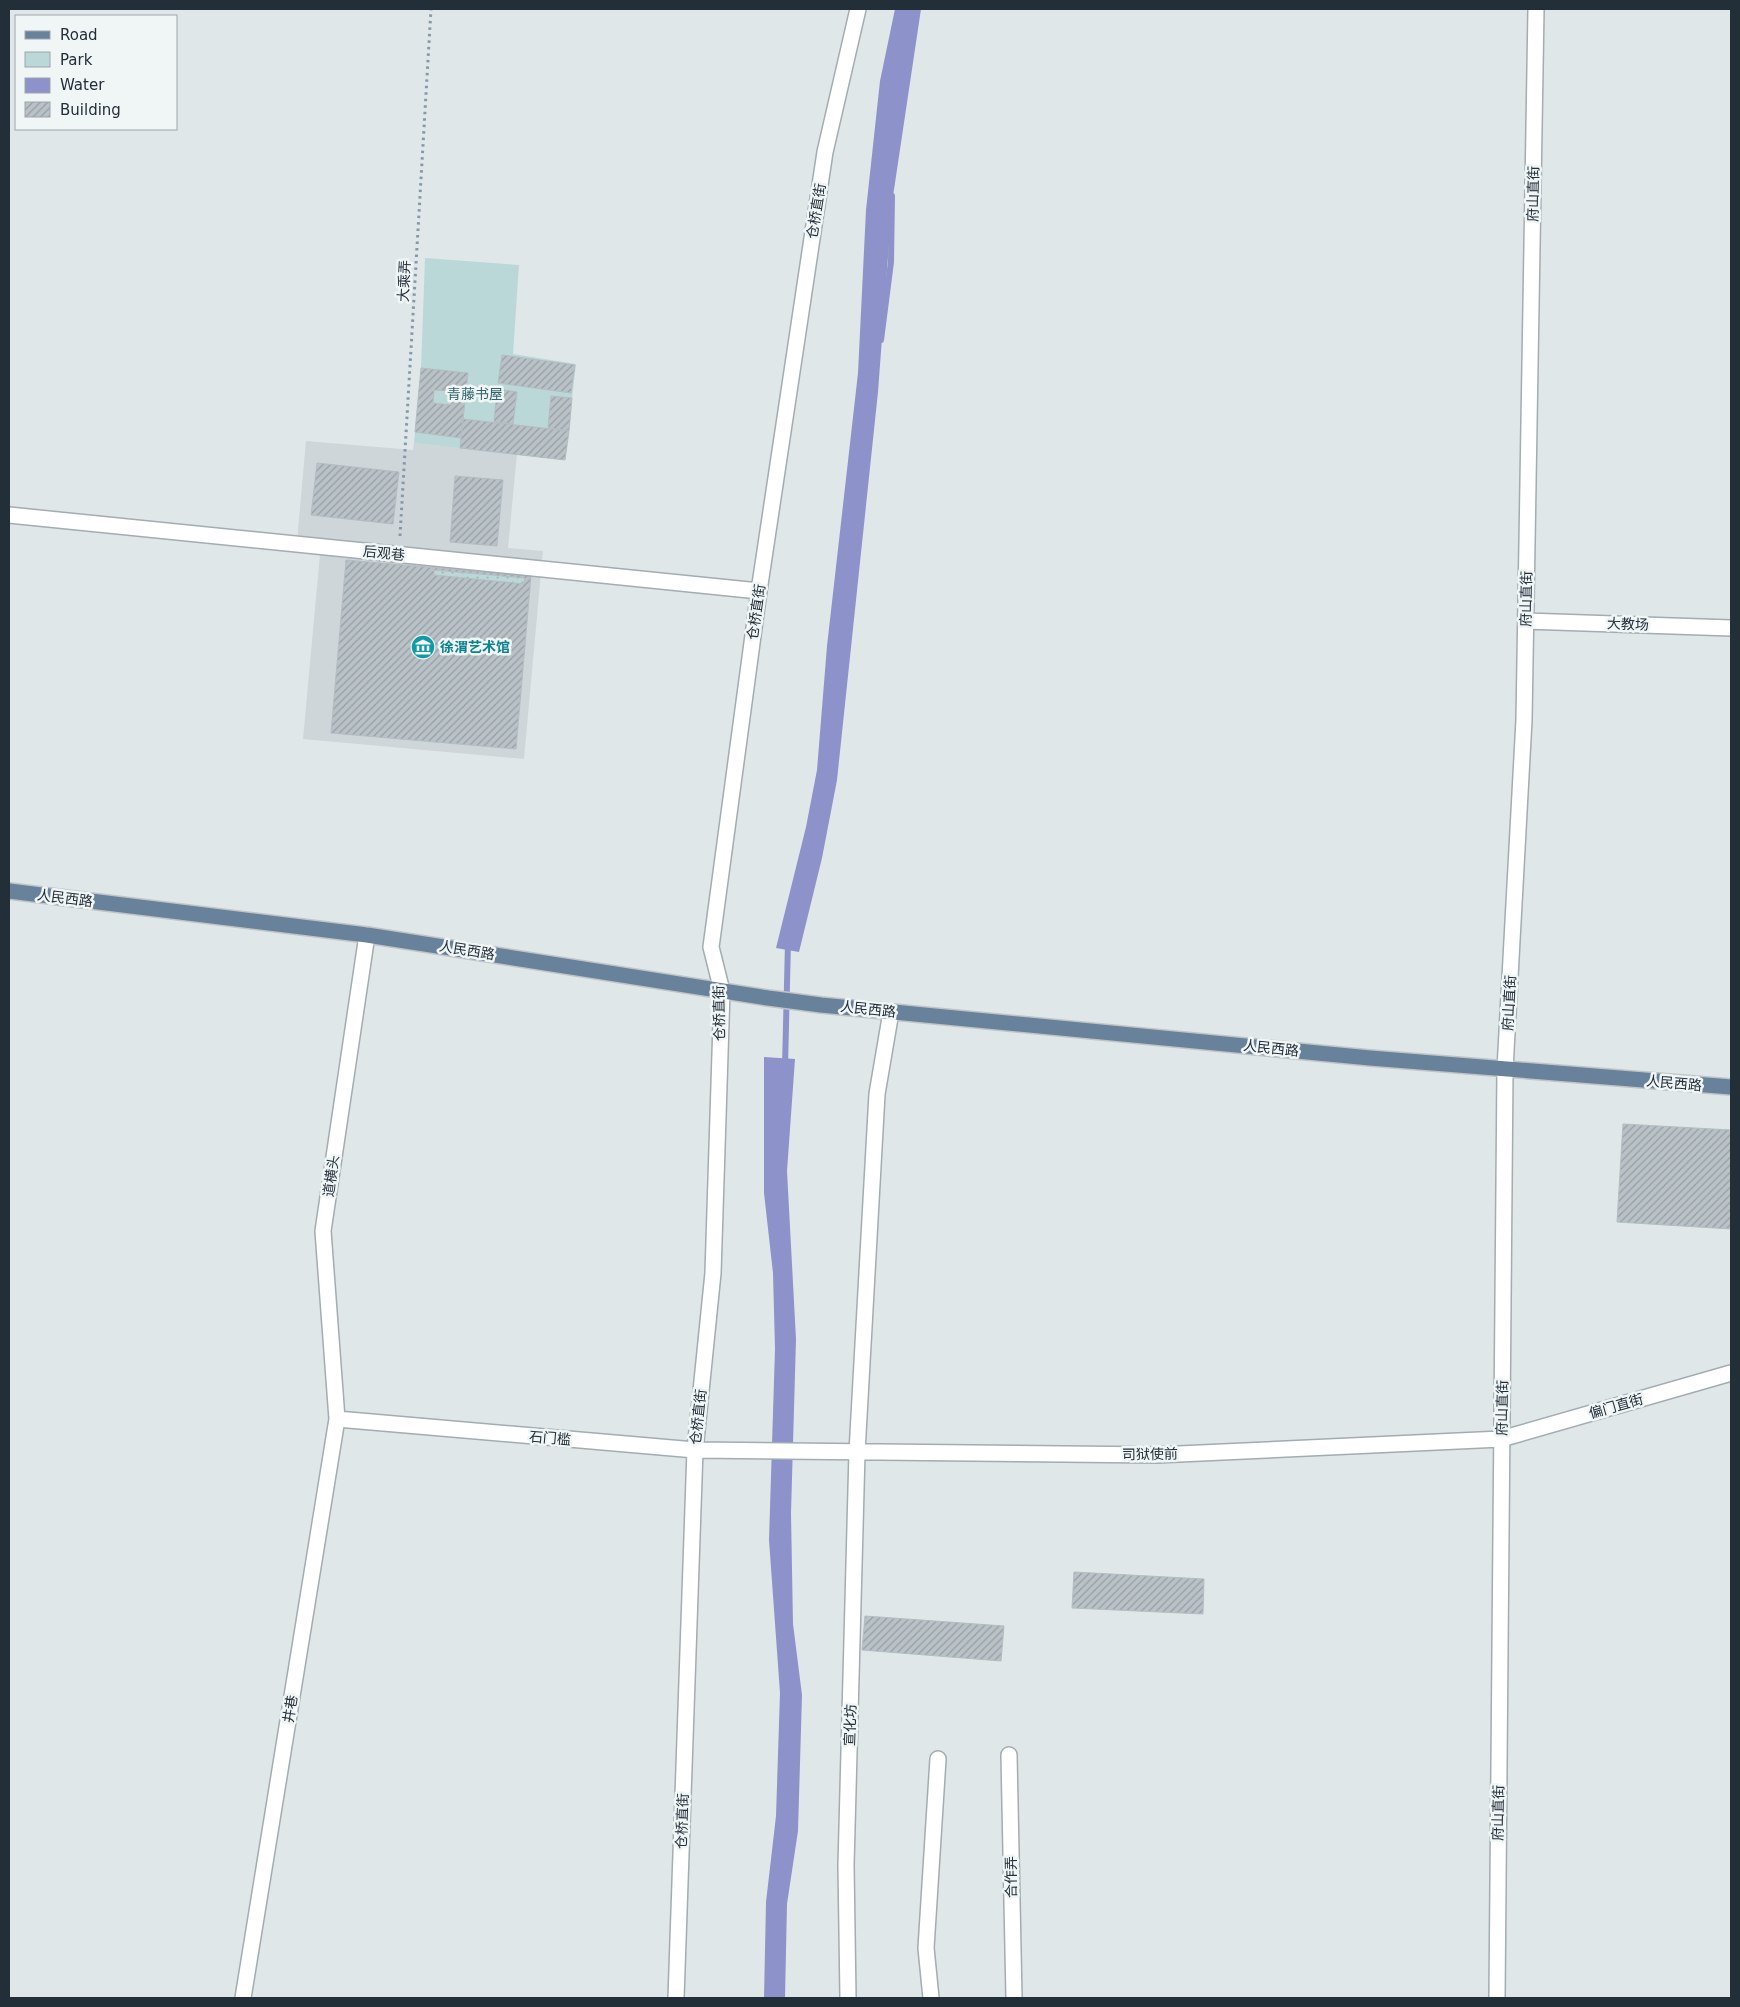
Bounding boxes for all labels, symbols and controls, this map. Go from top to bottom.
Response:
legend [15,15,178,130]
text: Road [60,26,98,44]
text: Park [60,51,93,69]
text: Water [60,76,105,94]
text: Building [60,101,121,119]
street label: 府山直街 [1525,166,1541,222]
street label: 仓桥直街 [804,182,828,240]
street label: 大乘弄 [395,260,413,302]
park label: 青藤书屋 [447,386,503,402]
street label: 后观巷 [362,543,406,563]
street label: 府山直街 [1518,571,1534,627]
street label: 仓桥直街 [744,583,768,641]
street label: 大教场 [1607,615,1649,633]
museum icon: 徐渭艺术馆 [410,634,436,660]
place label: 徐渭艺术馆 [440,639,510,655]
street label: 人民西路 [36,887,94,909]
street label: 人民西路 [438,938,496,962]
street label: 府山直街 [1500,975,1518,1031]
street label: 仓桥直街 [711,985,727,1041]
street label: 人民西路 [839,998,897,1020]
street label: 人民西路 [1242,1037,1300,1059]
street label: 人民西路 [1645,1073,1703,1093]
street label: 道横头 [320,1154,342,1198]
street label: 府山直街 [1494,1380,1510,1436]
street label: 仓桥直街 [687,1388,709,1446]
street label: 偏门直街 [1587,1391,1645,1421]
street label: 石门槛 [528,1428,572,1448]
street label: 司狱使前 [1122,1446,1178,1462]
street label: 井巷 [280,1694,300,1724]
street label: 宣化坊 [841,1704,859,1746]
street label: 府山直街 [1490,1785,1506,1841]
street label: 仓桥直街 [673,1793,691,1849]
street label: 合作弄 [1003,1856,1019,1898]

